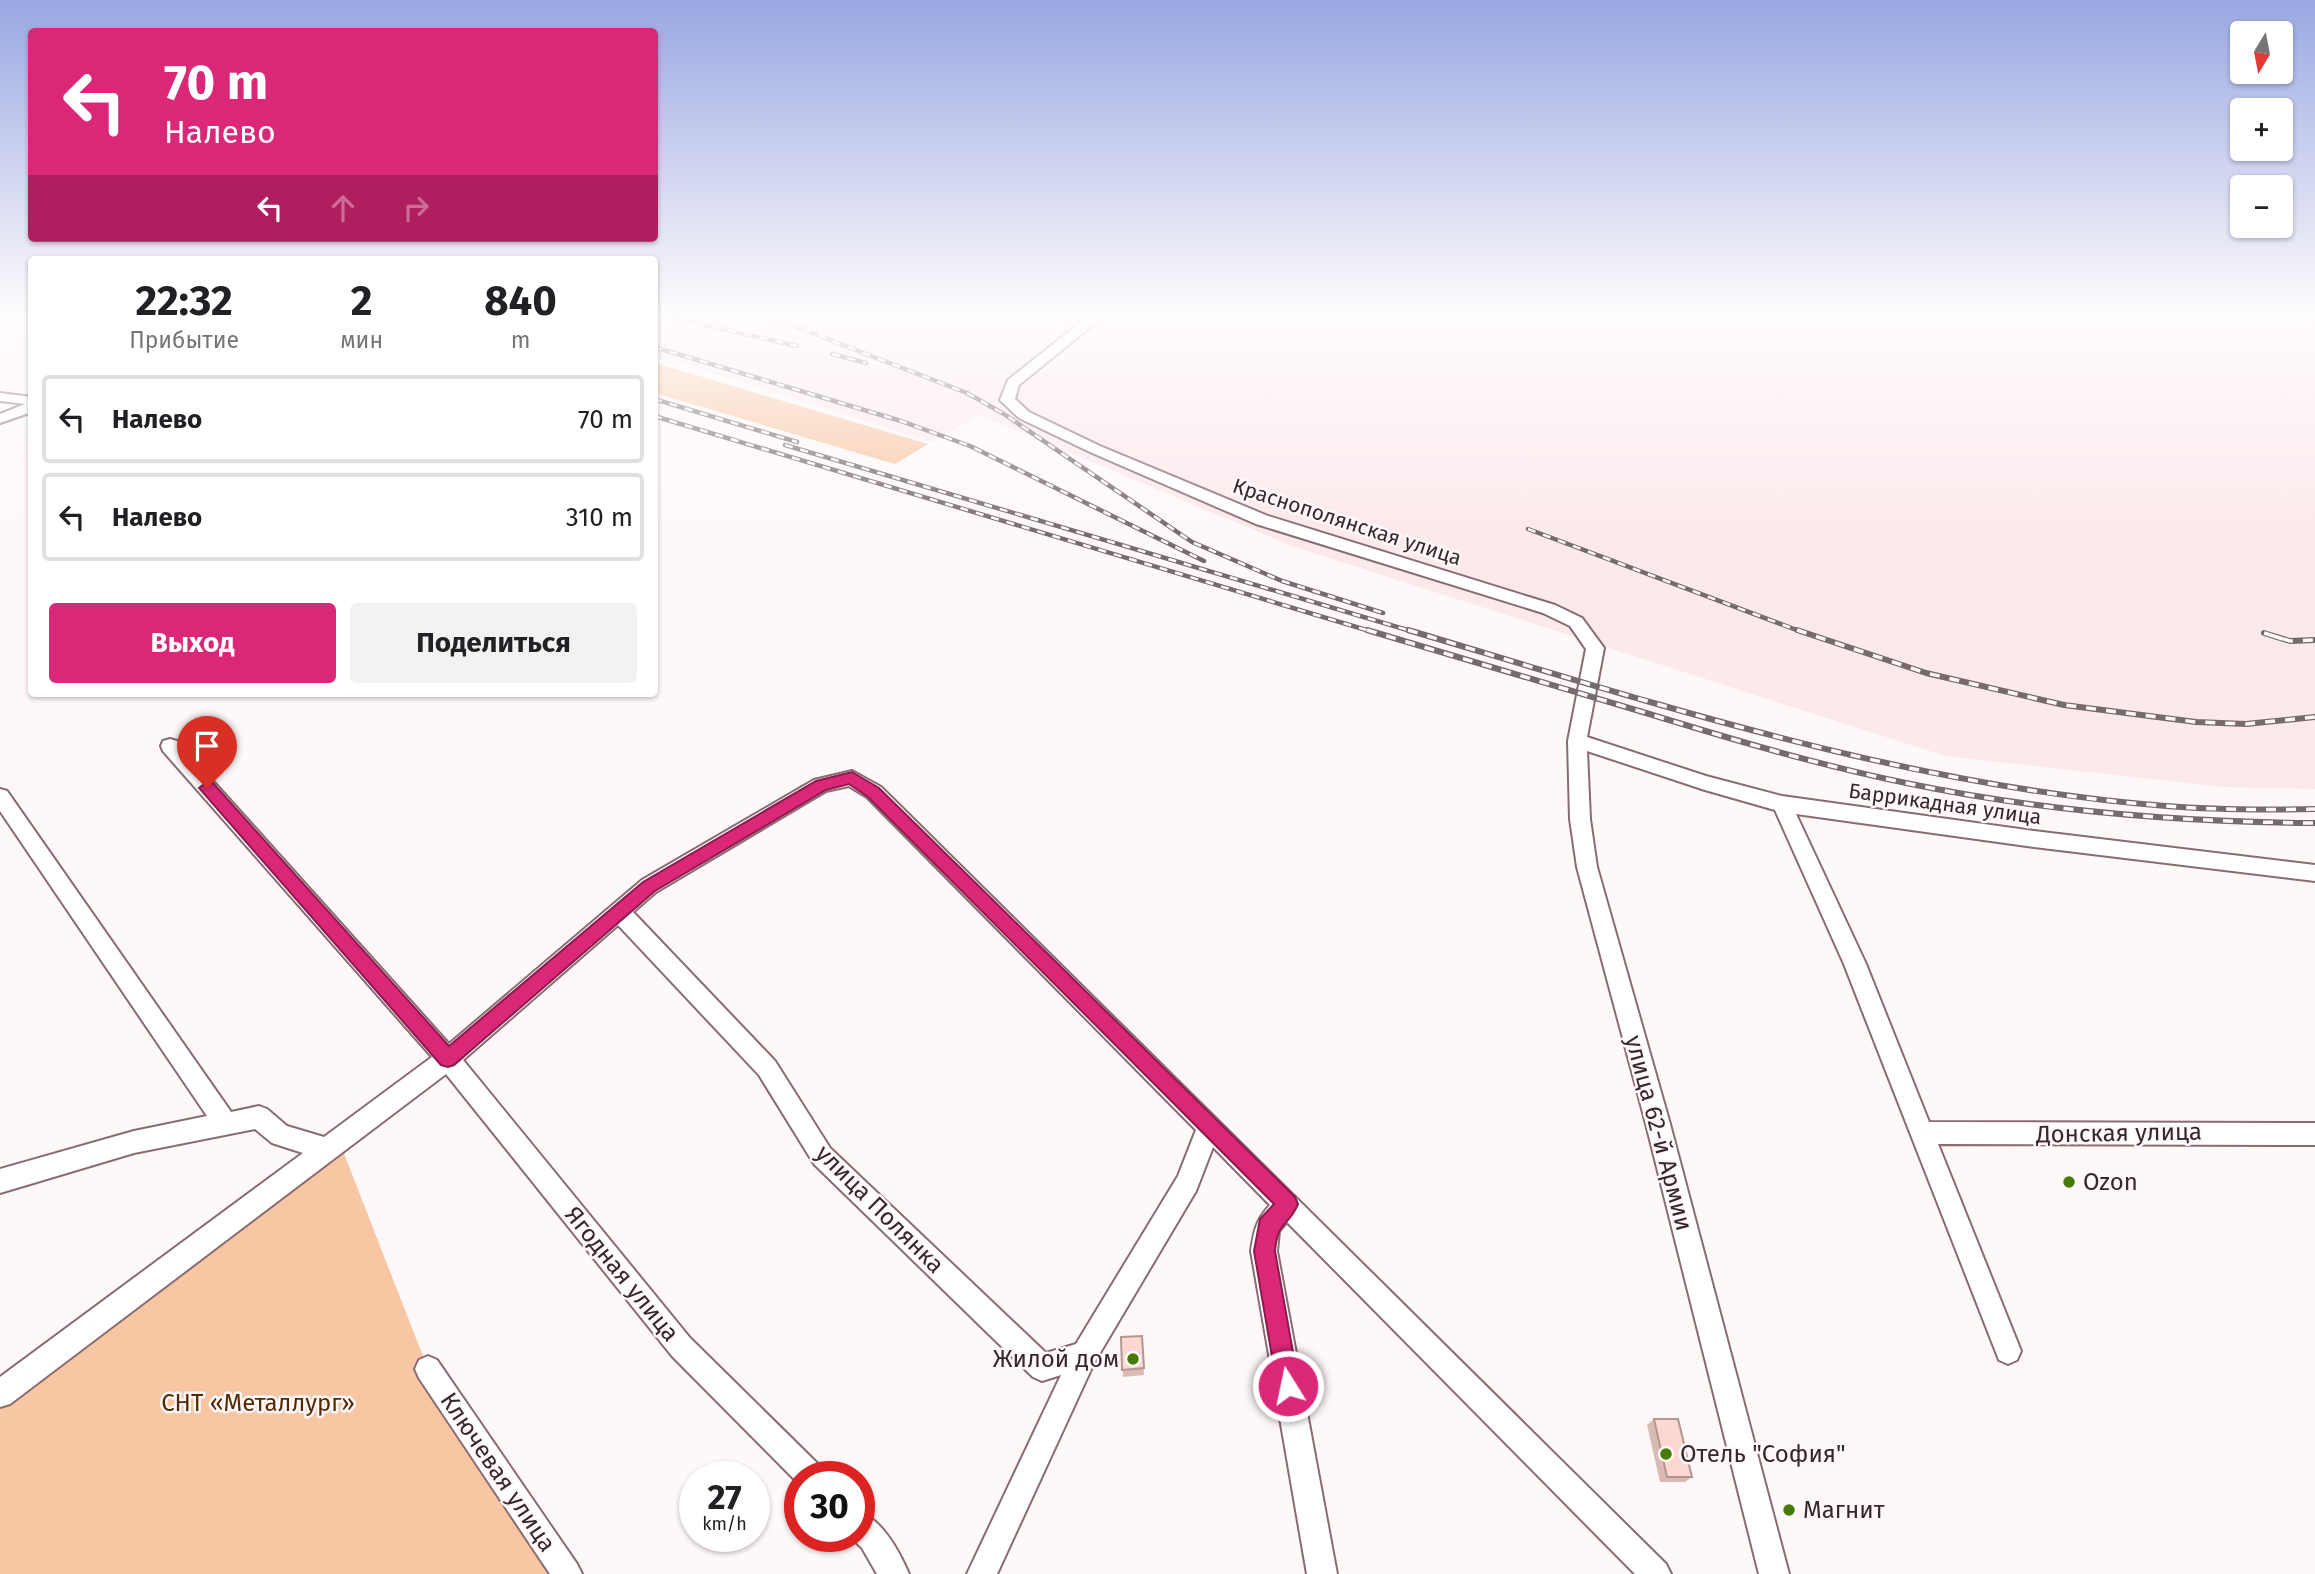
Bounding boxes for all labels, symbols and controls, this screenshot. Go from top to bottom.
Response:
north arrow [2230,21,2292,84]
map controls [2230,21,2293,238]
text: 70 m [164,53,268,112]
icon: left [49,56,140,147]
button: + [2230,98,2293,161]
text: Налево [164,113,276,151]
button: − [2230,175,2293,238]
icon: left [251,189,289,227]
icon: ahead [324,189,362,227]
icon: right [397,189,435,227]
text: 22:32 [135,276,233,326]
text: 2 [351,276,372,326]
text: 840 [484,276,557,326]
text: Прибытие [129,326,239,354]
text: мин [340,326,383,354]
text: m [511,326,530,354]
icon: left [53,400,91,438]
text: Налево [112,404,202,435]
text: 70 m [578,404,633,435]
street label: Краснополянская улица [1229,473,1465,571]
icon: left [53,498,91,536]
text: Налево [112,502,202,533]
text: 310 m [566,502,633,533]
button: Выход [49,603,336,683]
button: Поделиться [350,603,637,683]
pin [177,716,237,788]
icon: arrive [188,727,226,765]
street label: Баррикадная улица [1847,778,2043,830]
street label: улица 62-й Армии [1619,1032,1699,1234]
street label: Донская улица [2035,1118,2202,1148]
street label: улица Полянка [810,1139,950,1279]
place label: Ozon [2083,1168,2138,1196]
marker: Ozon [2061,1174,2077,1190]
street label: Ягодная улица [559,1201,685,1347]
place label: Жилой дом [993,1345,1119,1373]
position arrow [1251,1349,1325,1423]
marker: Жилой дом [1125,1351,1141,1367]
street label: Ключевая улица [434,1387,562,1557]
park label: СНТ «Металлург» [161,1389,355,1417]
place label: Отель "София" [1680,1440,1846,1468]
marker: Отель "София" [1658,1446,1674,1462]
speed limit sign: 30 [784,1461,875,1552]
text: 27 [707,1476,742,1518]
place label: Магнит [1803,1496,1885,1524]
marker: Магнит [1781,1502,1797,1518]
text: km/h [702,1513,747,1535]

